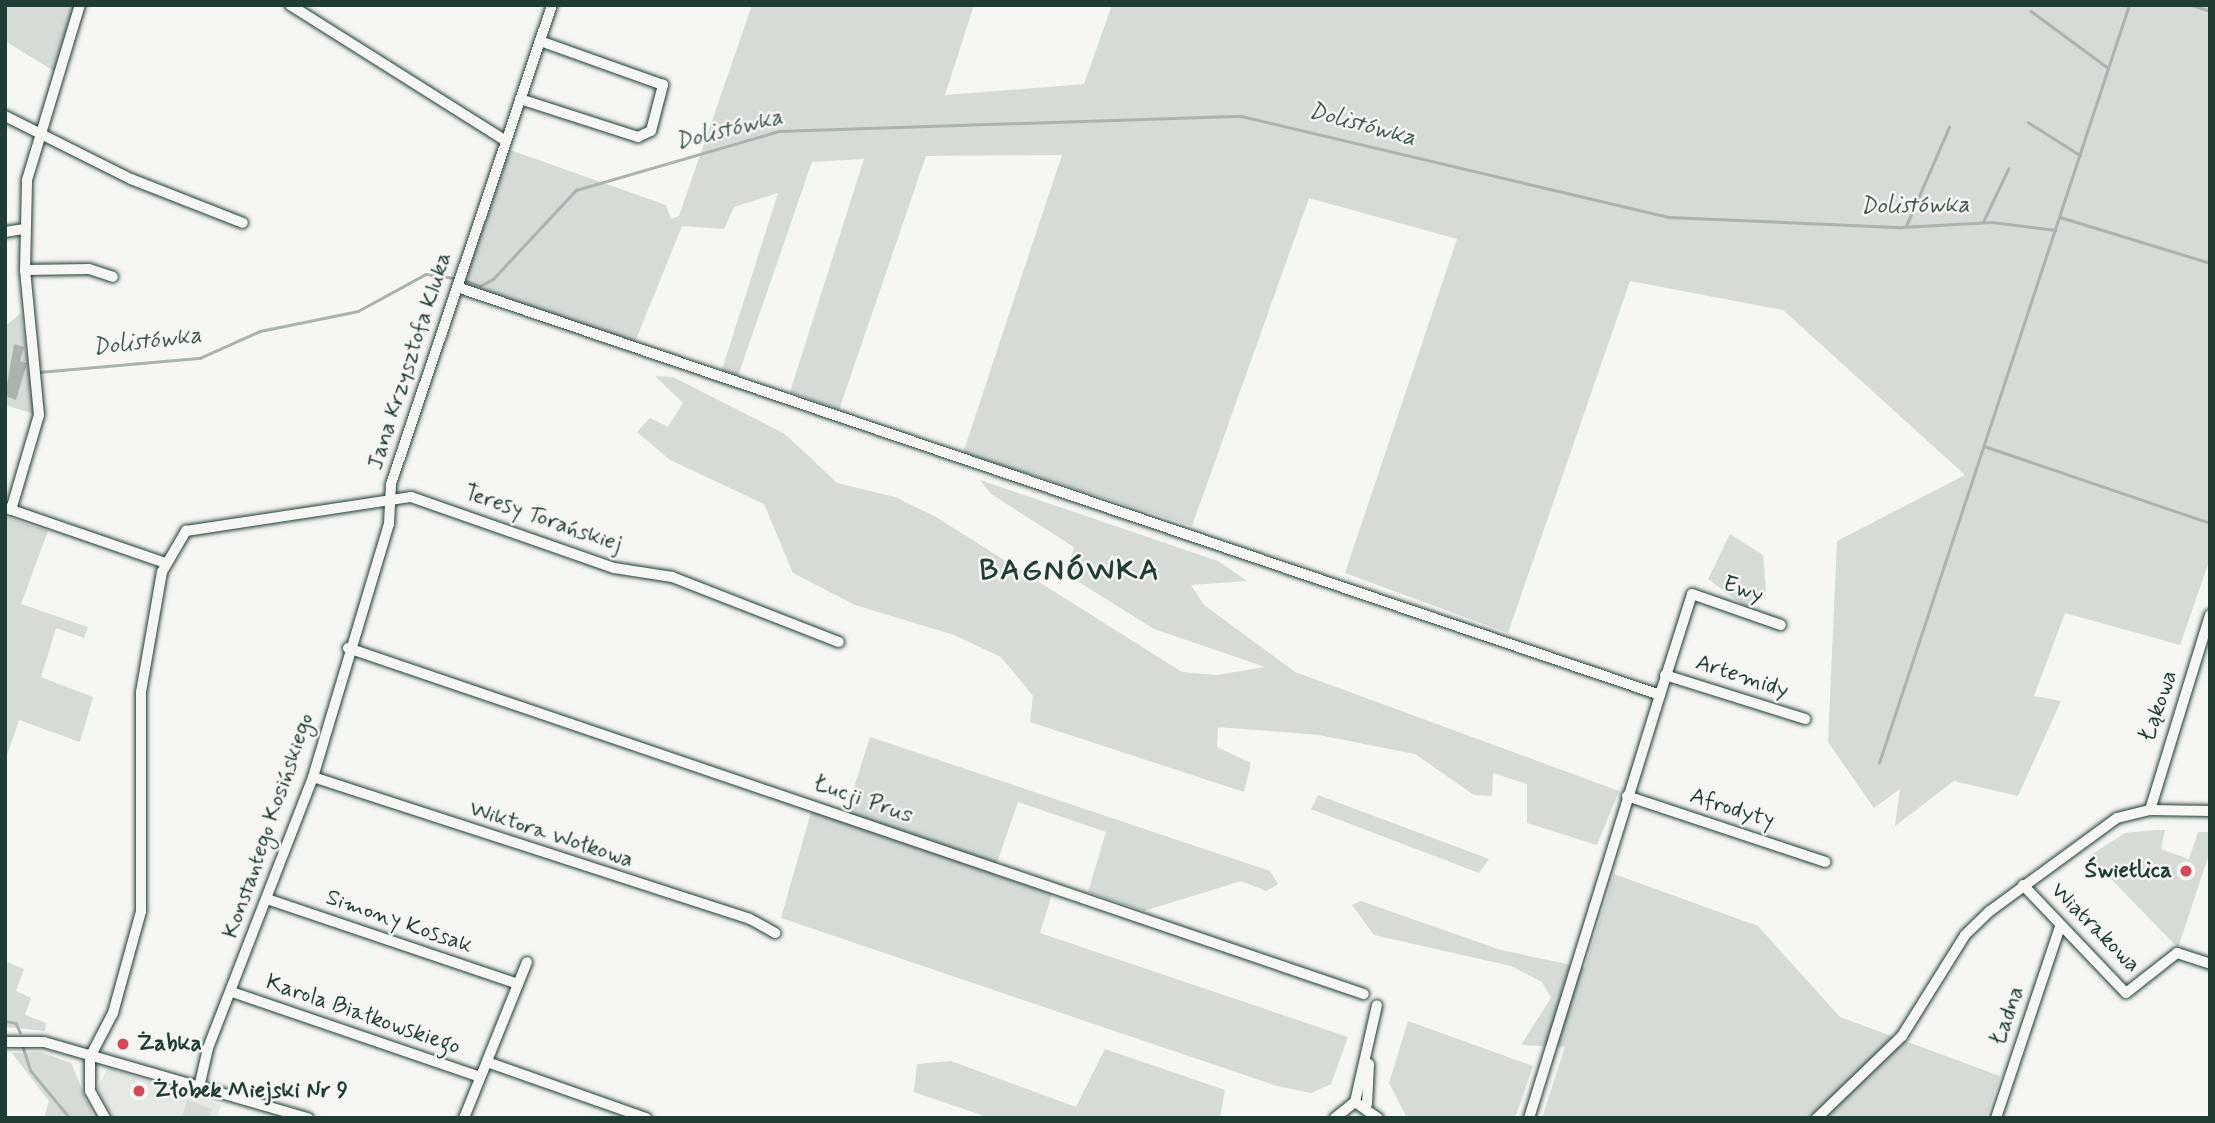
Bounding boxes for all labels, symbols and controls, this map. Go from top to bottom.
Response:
water label: Dolistówka [1305,97,1419,153]
water label: Dolistówka [672,103,786,157]
water label: Dolistówka [1860,191,1970,221]
street label: Jana Krzysztofa Kluka [361,247,459,475]
water label: Dolistówka [91,321,203,363]
street label: Teresy Torańskiej [461,479,625,559]
district label: BAGNÓWKA [981,553,1159,589]
street label: Ewy [1719,570,1767,610]
street label: Artemidy [1692,649,1792,705]
street label: Łąkowa [2134,667,2184,745]
street label: Konstantego Kosińskiego [217,710,321,942]
street label: Łucji Prus [812,771,914,829]
street label: Afrodyty [1686,782,1778,836]
street label: Wiktora Wołkowa [465,795,637,875]
place label: Świetlica [2085,857,2172,885]
marker: Świetlica [2178,863,2194,879]
street label: Wiatrakowa [2044,877,2146,979]
street label: Simony Kossak [322,884,476,960]
street label: Karola Białkowskiego [263,969,463,1061]
street label: Ładna [1985,983,2031,1049]
place label: Żabka [137,1030,202,1058]
marker: Żabka [115,1036,131,1052]
place label: Żłobek Miejski Nr 9 [153,1077,347,1105]
marker: Żłobek Miejski Nr 9 [131,1083,147,1099]

